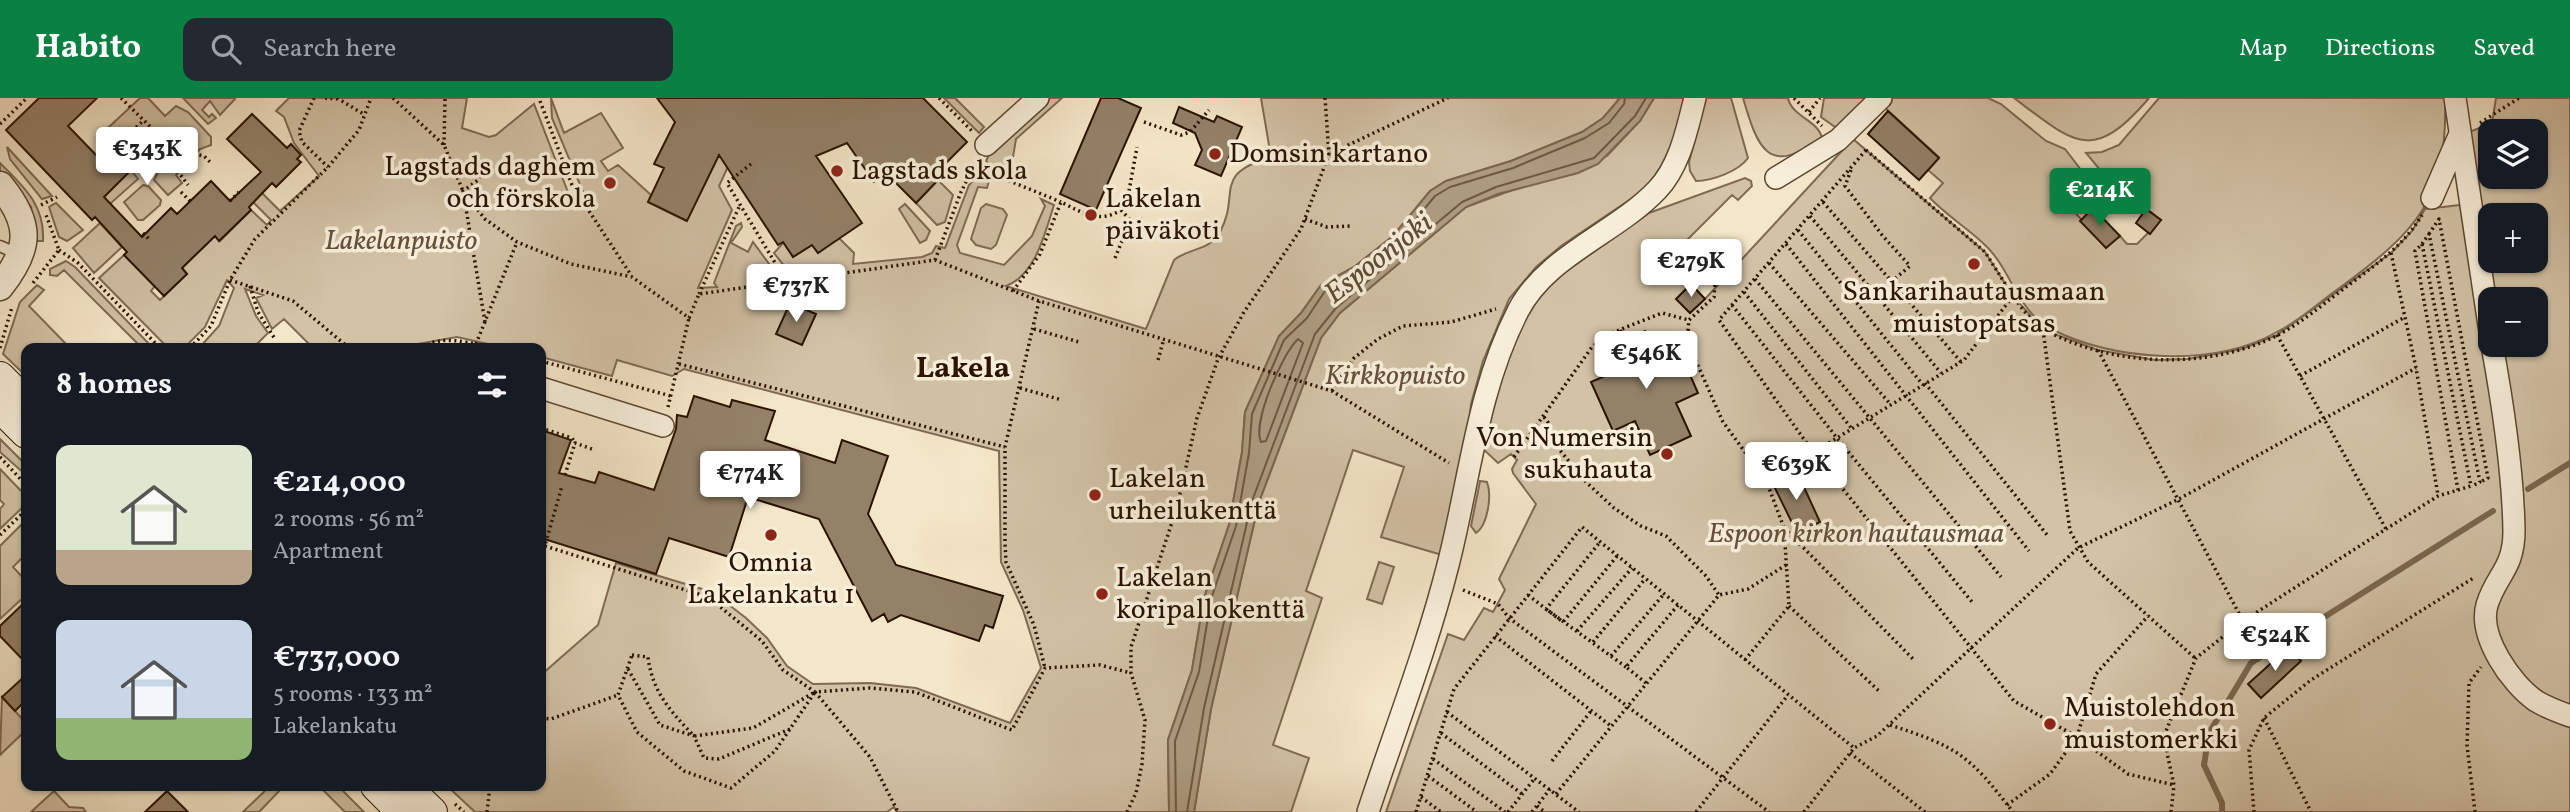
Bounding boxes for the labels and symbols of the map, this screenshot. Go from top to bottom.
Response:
pin: €343K [98,127,196,187]
place label: Domsin kartano [1229,135,1428,174]
marker: Domsin kartano [1207,146,1223,162]
place label: Lagstads daghem och förskola [384,148,596,219]
place label: Lagstads skola [851,152,1028,191]
marker: Lagstads skola [829,163,845,179]
pin: €214K [2051,169,2149,228]
marker: Lagstads daghem och förskola [602,175,618,191]
place label: Lakelan päiväkoti [1105,180,1220,251]
water label: Espoonjoki [1316,203,1443,315]
marker: Lakelan päiväkoti [1083,207,1099,223]
park label: Lakelanpuisto [325,222,478,261]
pin: €279K [1642,240,1740,299]
marker: Sankarihautausmaan muistopatsas [1966,256,1982,272]
pin: €737K [747,264,845,324]
place label: Sankarihautausmaan muistopatsas [1843,273,2105,344]
pin: €546K [1597,331,1695,391]
district label: Lakela [916,348,1010,390]
park label: Kirkkopuisto [1325,357,1465,396]
place label: Von Numersin sukuhauta [1476,419,1653,490]
pin: €639K [1747,442,1845,502]
marker: Von Numersin sukuhauta [1659,446,1675,462]
pin: €774K [701,452,799,511]
place label: Lakelan urheilukenttä [1109,460,1277,531]
marker: Lakelan urheilukenttä [1087,487,1103,503]
park label: Espoon kirkon hautausmaa [1708,515,2004,554]
marker: Omnia Lakelankatu 1 [763,527,779,543]
place label: Omnia Lakelankatu 1 [687,544,855,615]
place label: Lakelan koripallokenttä [1116,559,1305,630]
marker: Lakelan koripallokenttä [1094,586,1110,602]
pin: €524K [2226,614,2324,673]
place label: Muistolehdon muistomerkki [2064,689,2238,760]
marker: Muistolehdon muistomerkki [2042,716,2058,732]

